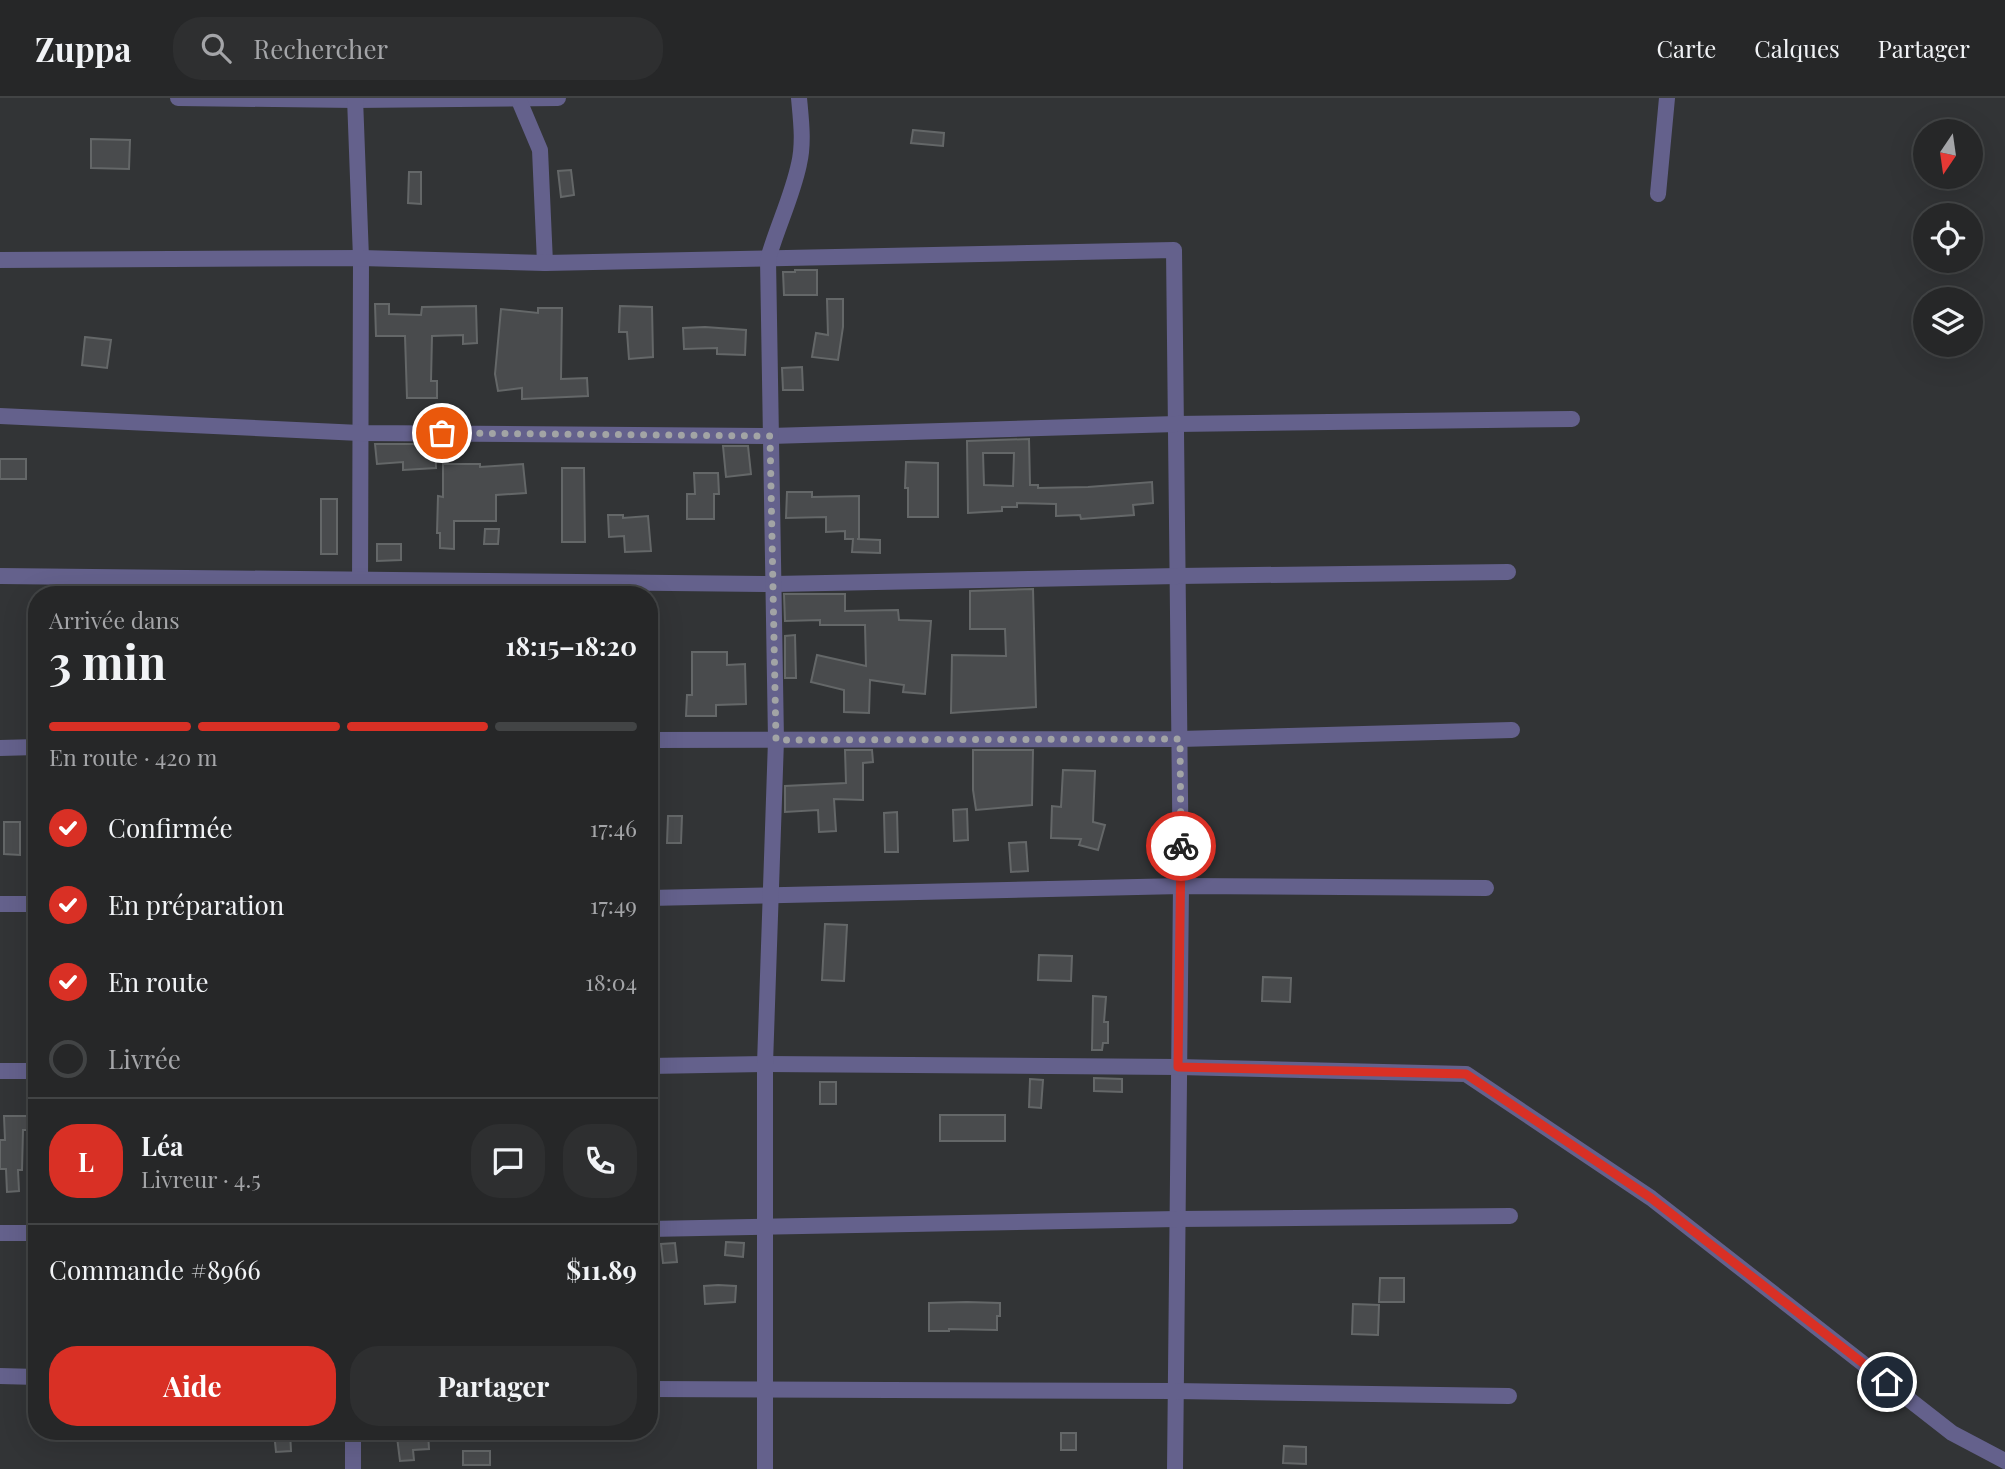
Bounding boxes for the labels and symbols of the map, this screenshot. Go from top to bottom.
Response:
north arrow [1913,119,1983,189]
pin [412,403,472,463]
courier [1146,811,1216,881]
pin [1857,1352,1917,1412]

